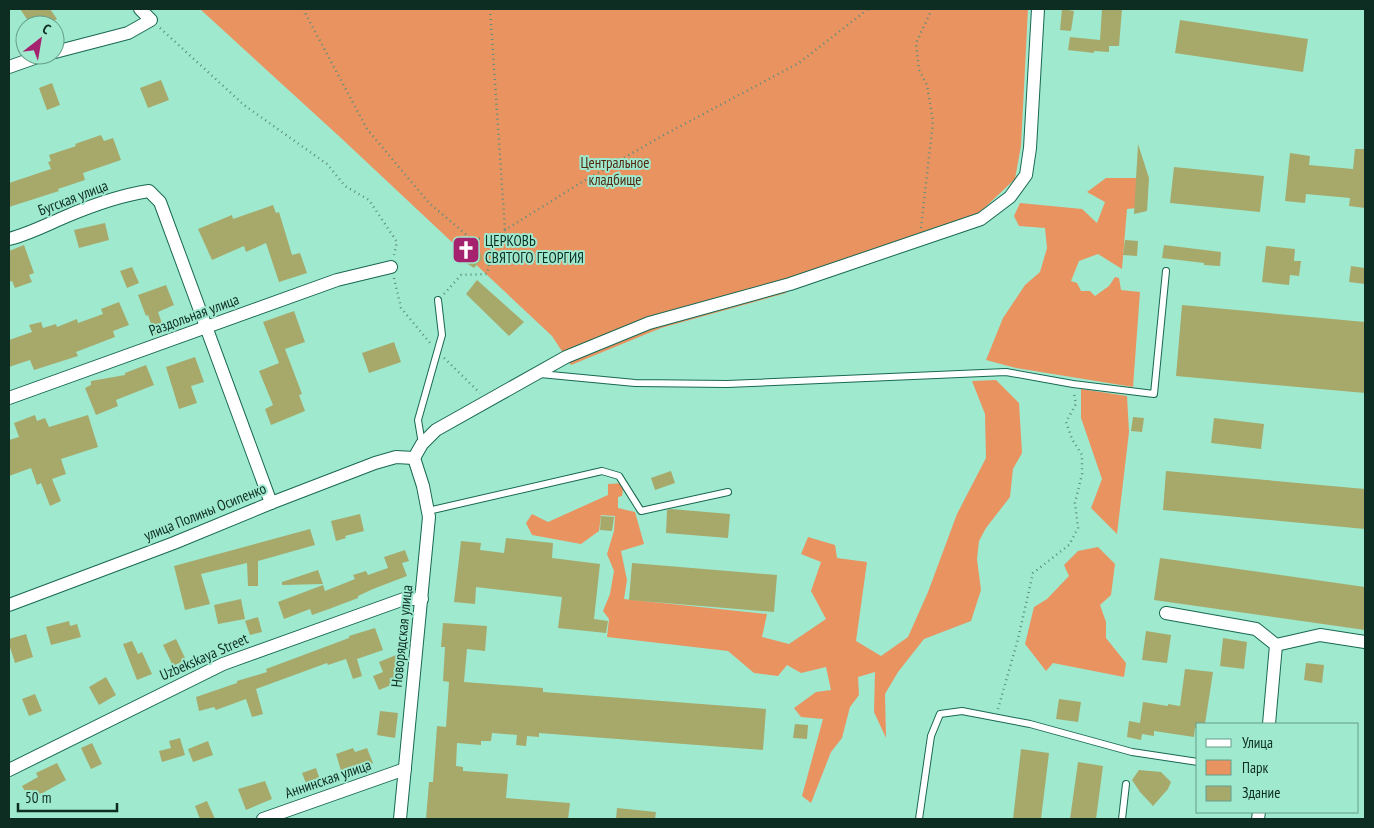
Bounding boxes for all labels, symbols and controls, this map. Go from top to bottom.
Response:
north arrow [15,15,65,65]
text: С [39,19,55,39]
park label: Центральное кладбище [581,153,650,189]
street label: Бугская улица [35,176,110,220]
place label: ЦЕРКОВЬ СВЯТОГО ГЕОРГИЯ [485,231,584,267]
church icon: ЦЕРКОВЬ СВЯТОГО ГЕОРГИЯ [451,235,481,265]
street label: Раздольная улица [146,289,242,340]
street label: улица Полины Осипенко [141,478,269,545]
street label: Новорядская улица [387,584,416,688]
street label: Uzbekskaya Street [157,629,251,684]
legend [1196,723,1359,813]
text: Улица [1242,733,1273,752]
street label: Аннинская улица [282,755,373,802]
text: Парк [1242,758,1268,777]
scale bar [18,780,116,812]
text: Здание [1242,783,1280,802]
text: 50 m [25,788,51,807]

